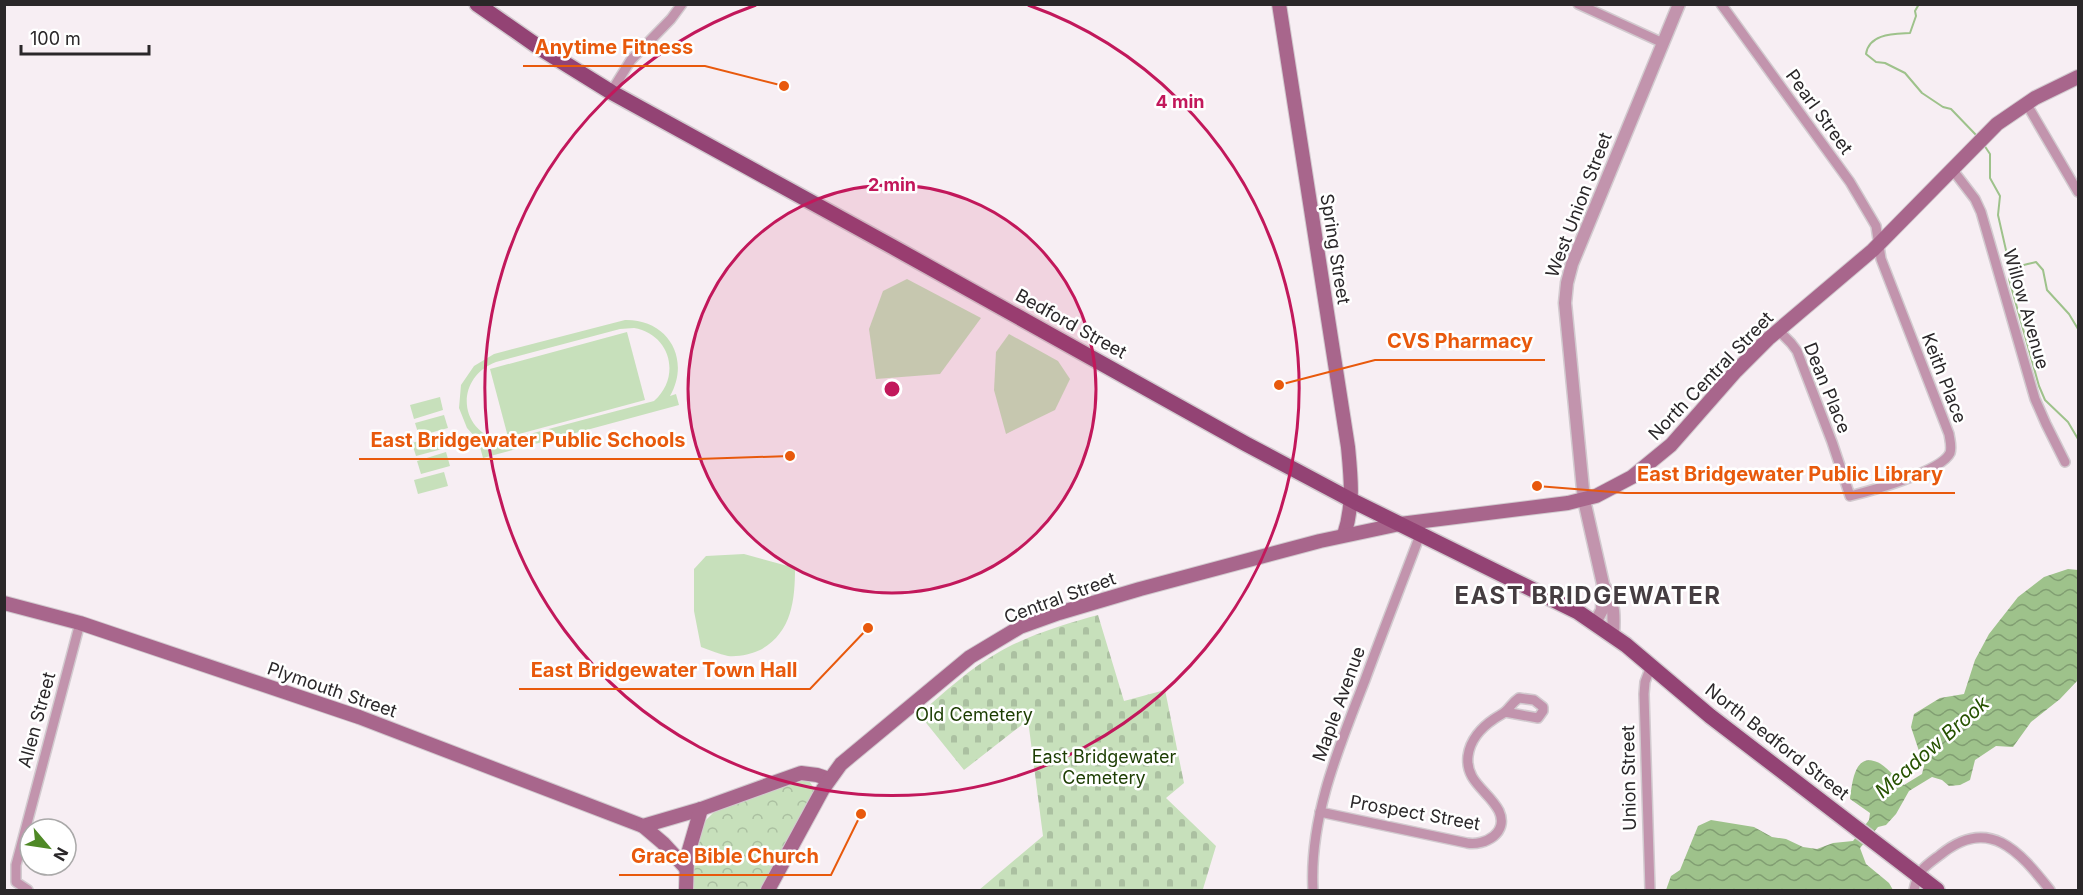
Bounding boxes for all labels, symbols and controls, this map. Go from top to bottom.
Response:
scale bar [21,18,148,56]
text: 100 m [30,28,81,49]
callout: Anytime Fitness [523,28,705,66]
text: Anytime Fitness [535,35,693,59]
street label: Pearl Street [1782,65,1857,158]
text: 4 min [1156,91,1204,112]
street label: West Union Street [1541,129,1616,280]
text: 2 min [868,174,916,195]
street label: Spring Street [1316,192,1355,306]
street label: Willow Avenue [1999,246,2054,372]
street label: Bedford Street [1012,284,1130,363]
street label: North Central Street [1644,307,1777,444]
callout: CVS Pharmacy [1375,322,1545,360]
text: CVS Pharmacy [1387,329,1533,353]
street label: Keith Place [1918,330,1971,426]
street label: Dean Place [1800,339,1855,436]
centre of rings [882,379,902,399]
callout: East Bridgewater Public Schools [359,421,698,459]
text: East Bridgewater Public Schools [370,428,686,452]
callout: East Bridgewater Public Library [1625,455,1955,493]
text: East Bridgewater Public Library [1637,462,1943,486]
street label: Central Street [1001,568,1119,627]
district label: EAST BRIDGEWATER [1454,581,1722,610]
street label: Maple Avenue [1308,644,1369,764]
callout: East Bridgewater Town Hall [519,651,810,689]
street label: Plymouth Street [265,658,400,722]
text: East Bridgewater Town Hall [531,658,797,682]
street label: Allen Street [14,670,59,770]
street label: North Bedford Street [1701,679,1853,804]
water label: Meadow Brook [1870,690,1995,803]
park label: Old Cemetery [915,704,1033,725]
street label: Union Street [1617,725,1640,831]
park label: East Bridgewater Cemetery [1032,746,1177,788]
street label: Prospect Street [1348,791,1482,834]
north arrow [18,817,78,877]
callout: Grace Bible Church [619,837,831,875]
text: N [49,844,73,864]
text: Grace Bible Church [631,844,819,868]

